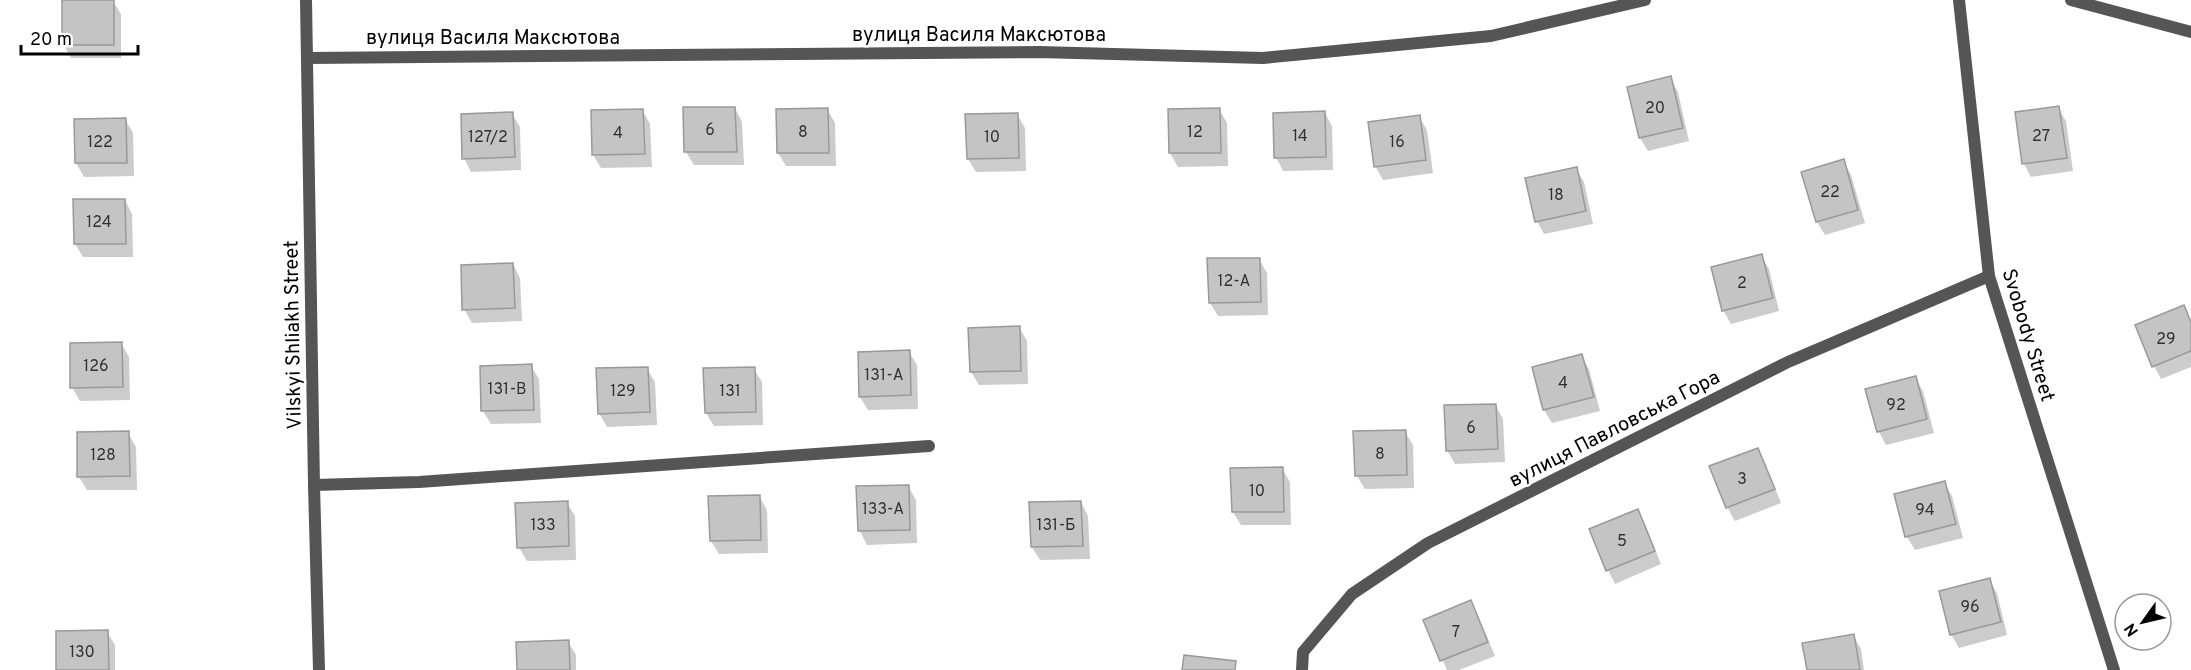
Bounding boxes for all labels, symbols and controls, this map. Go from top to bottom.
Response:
scale bar [21,18,138,56]
street label: вулиця Василя Максютова [852,23,1106,49]
street label: вулиця Василя Максютова [366,26,620,52]
text: 20 m [30,29,72,52]
house number: 20 [1645,99,1665,119]
house number: 6 [705,121,715,141]
house number: 8 [798,123,808,143]
house number: 12 [1187,123,1203,143]
house number: 4 [613,124,623,144]
house number: 14 [1292,127,1308,147]
house number: 27 [2032,127,2050,147]
house number: 127/2 [468,128,508,148]
house number: 10 [984,128,1000,148]
house number: 122 [87,133,113,153]
house number: 16 [1389,133,1405,153]
house number: 22 [1820,183,1840,203]
house number: 18 [1548,186,1564,206]
house number: 124 [86,213,112,233]
street label: Vilskyi Shliakh Street [279,240,309,430]
street label: Svobody Street [1995,266,2060,405]
house number: 12-А [1218,272,1251,292]
house number: 2 [1737,274,1747,294]
house number: 29 [2156,330,2176,350]
house number: 126 [83,357,109,377]
street label: вулиця Павловська Гора [1505,365,1725,494]
house number: 131-А [864,366,904,386]
house number: 4 [1558,374,1568,394]
house number: 131-В [488,380,526,400]
house number: 129 [610,382,636,402]
house number: 131 [719,382,741,402]
house number: 92 [1886,396,1906,416]
house number: 6 [1466,419,1476,439]
house number: 8 [1375,445,1385,465]
house number: 128 [90,446,116,466]
house number: 3 [1737,470,1747,490]
house number: 10 [1249,482,1265,502]
house number: 133-А [862,500,904,520]
house number: 94 [1915,501,1935,521]
house number: 133 [530,516,556,536]
house number: 131-Б [1037,516,1075,536]
house number: 5 [1617,532,1627,552]
north arrow [2113,592,2173,652]
house number: 96 [1960,598,1980,618]
text: N [2121,619,2144,640]
house number: 7 [1452,623,1460,643]
house number: 130 [69,643,95,663]

